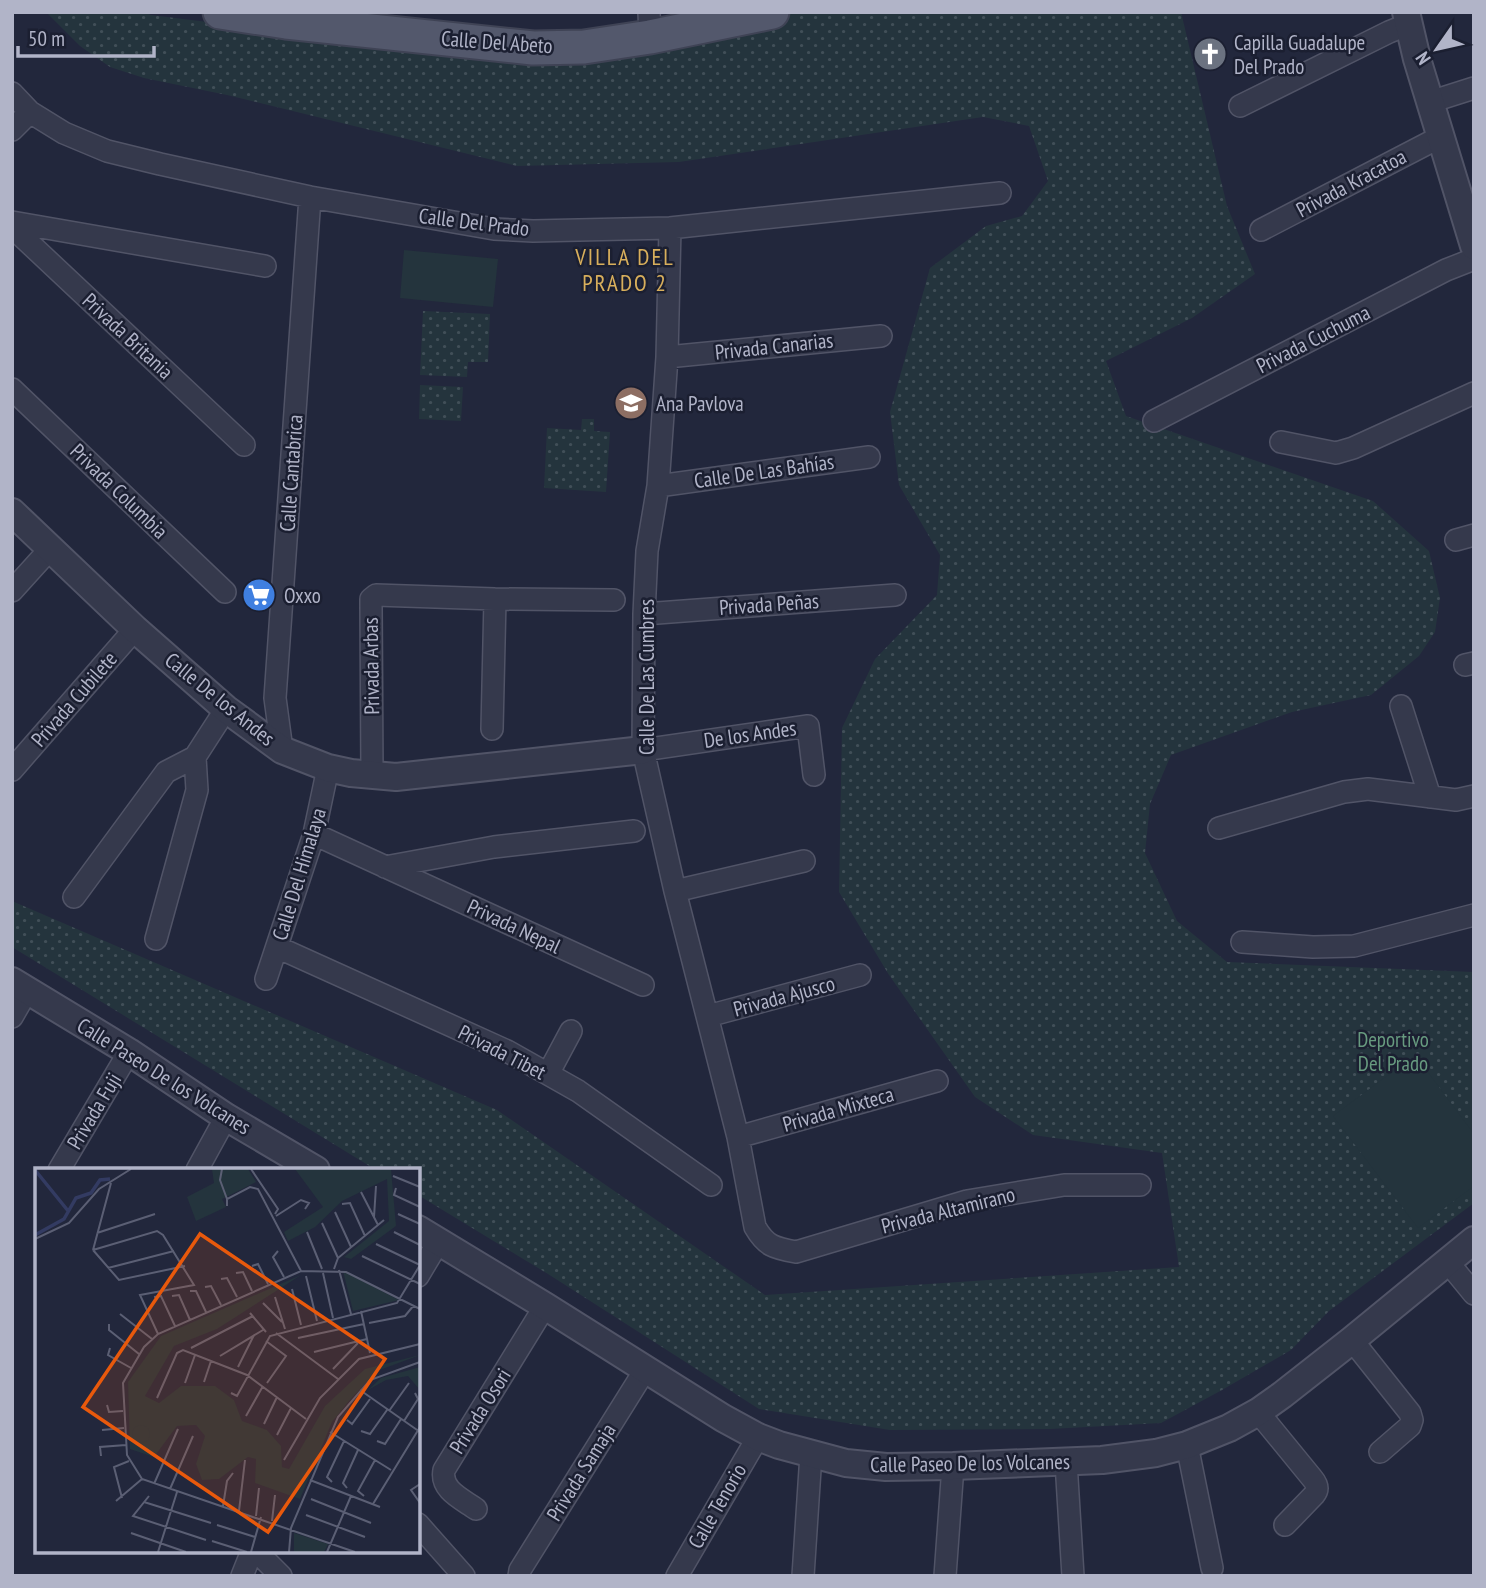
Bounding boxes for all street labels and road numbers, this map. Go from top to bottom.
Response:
street label: Calle Del Abeto [440,25,554,59]
street label: Privada Kracatoa [1291,143,1411,223]
street label: Calle Del Prado [417,202,531,242]
street label: Privada Britania [77,287,179,385]
street label: Privada Cuchuma [1252,299,1374,379]
street label: Privada Canarias [713,326,835,366]
street label: Calle Cantabrica [273,414,309,532]
street label: Privada Columbia [64,438,174,544]
street label: Calle De Las Bahías [692,448,836,494]
street label: Privada Peñas [718,587,820,621]
street label: Calle De Las Cumbres [633,599,660,755]
street label: Privada Arbas [357,617,385,715]
street label: Privada Cubilete [25,646,123,752]
street label: Calle De los Andes [160,646,280,752]
street label: De los Andes [702,714,798,754]
street label: Calle Del Himalaya [266,804,332,944]
street label: Privada Nepal [463,893,565,959]
street label: Privada Ajusco [730,970,838,1022]
street label: Calle Paseo De los Volcanes [72,1012,256,1140]
street label: Privada Tibet [454,1018,551,1086]
street label: Privada Fuji [61,1068,127,1154]
street label: Privada Mixteca [779,1080,897,1138]
street label: Privada Altamirano [878,1180,1018,1240]
street label: Privada Osori [443,1363,517,1459]
street label: Privada Samaja [540,1418,622,1526]
street label: Calle Paseo De los Volcanes [870,1448,1070,1478]
street label: Calle Tenorio [682,1459,752,1553]

